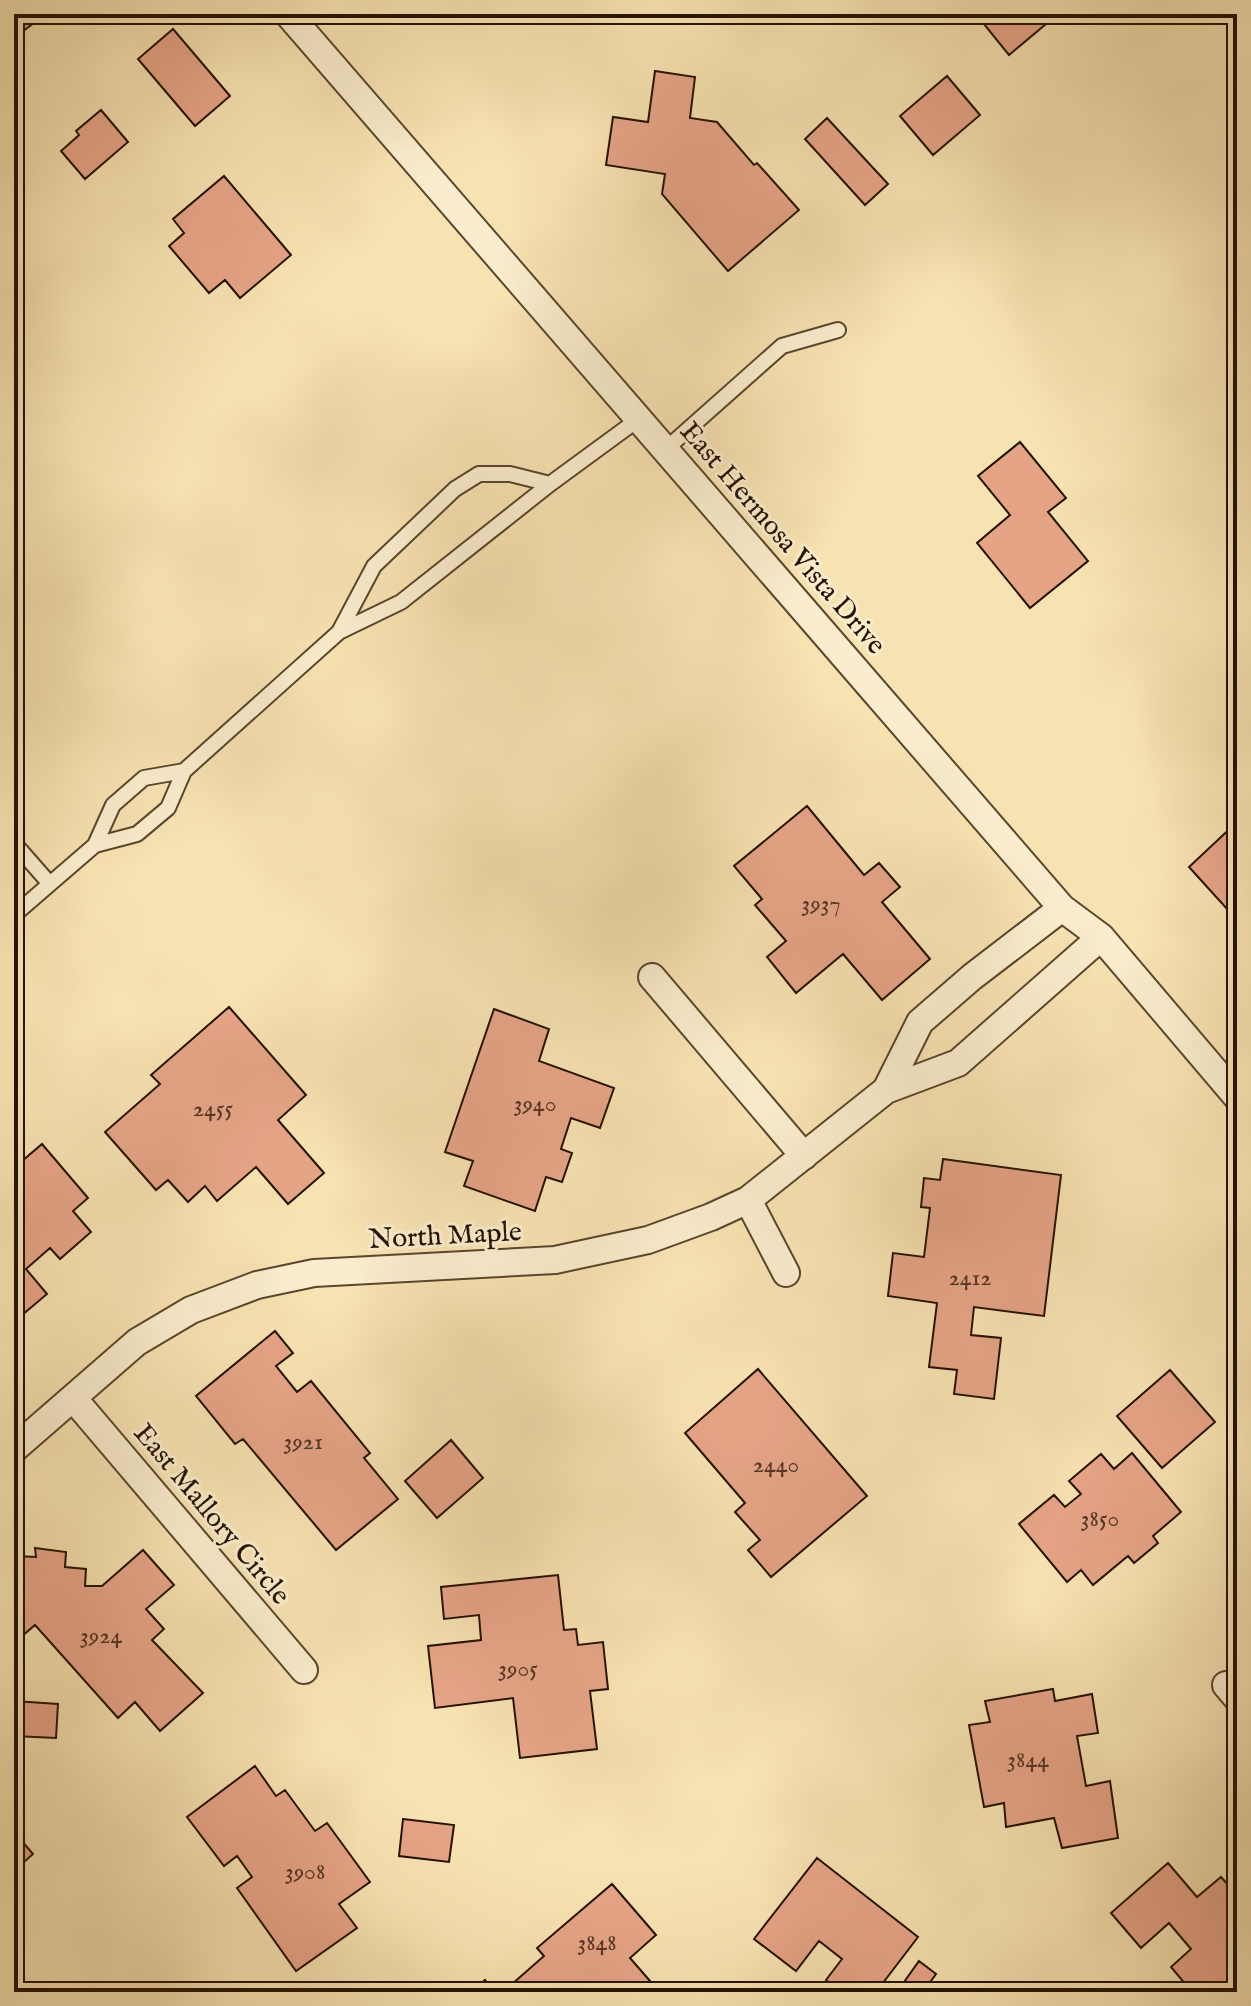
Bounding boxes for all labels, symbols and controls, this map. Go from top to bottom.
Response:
street label: East Hermosa Vista Drive [671,415,893,662]
house number: 3937 [801,889,841,920]
house number: 3940 [514,1089,556,1120]
house number: 2455 [193,1094,233,1125]
street label: North Maple [368,1215,523,1258]
house number: 2412 [948,1263,992,1294]
street label: East Mallory Circle [125,1417,297,1613]
house number: 3921 [283,1427,323,1458]
house number: 2440 [753,1450,799,1481]
house number: 3850 [1081,1504,1119,1535]
house number: 3924 [80,1621,122,1652]
house number: 3905 [498,1654,538,1685]
house number: 3844 [1007,1745,1049,1776]
house number: 3908 [285,1857,325,1888]
house number: 3848 [577,1928,617,1959]

